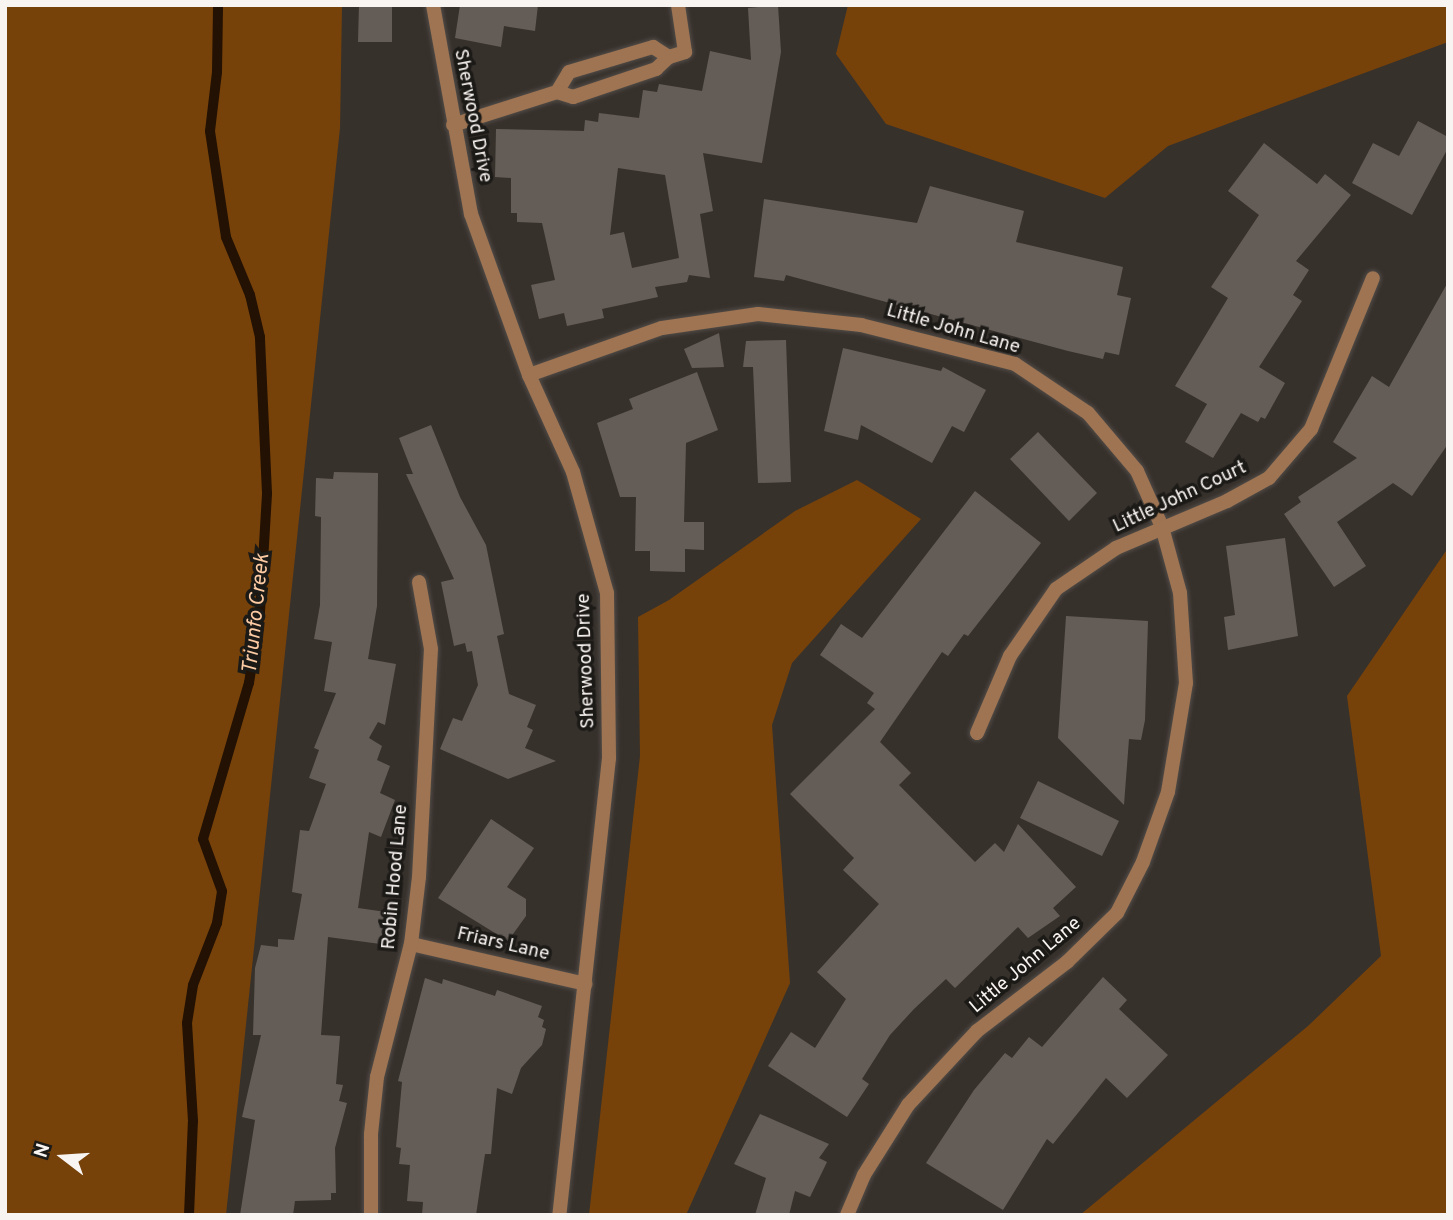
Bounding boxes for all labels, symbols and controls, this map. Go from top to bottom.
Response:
street label: Sherwood Drive [448,47,496,185]
street label: Little John Lane [884,300,1022,360]
street label: Little John Court [1110,457,1250,539]
water label: Triunfo Creek [238,552,276,676]
street label: Sherwood Drive [573,593,601,729]
street label: Robin Hood Lane [378,803,414,951]
street label: Little John Lane [966,913,1086,1019]
street label: Friars Lane [455,923,551,967]
north arrow [28,1122,98,1192]
text: N [29,1141,56,1161]

